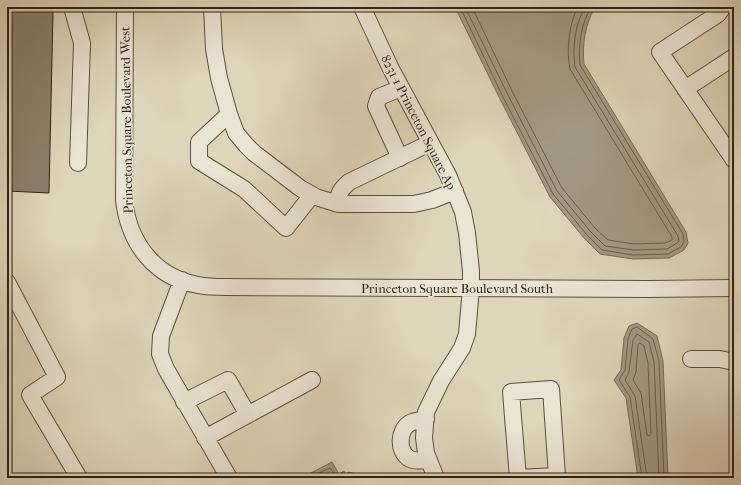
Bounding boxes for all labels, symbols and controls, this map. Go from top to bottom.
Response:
street label: Princeton Square Boulevard West [117,26,136,214]
street label: 8231-1 Princeton Square Ap [378,52,459,192]
street label: Princeton Square Boulevard South [361,281,554,296]

